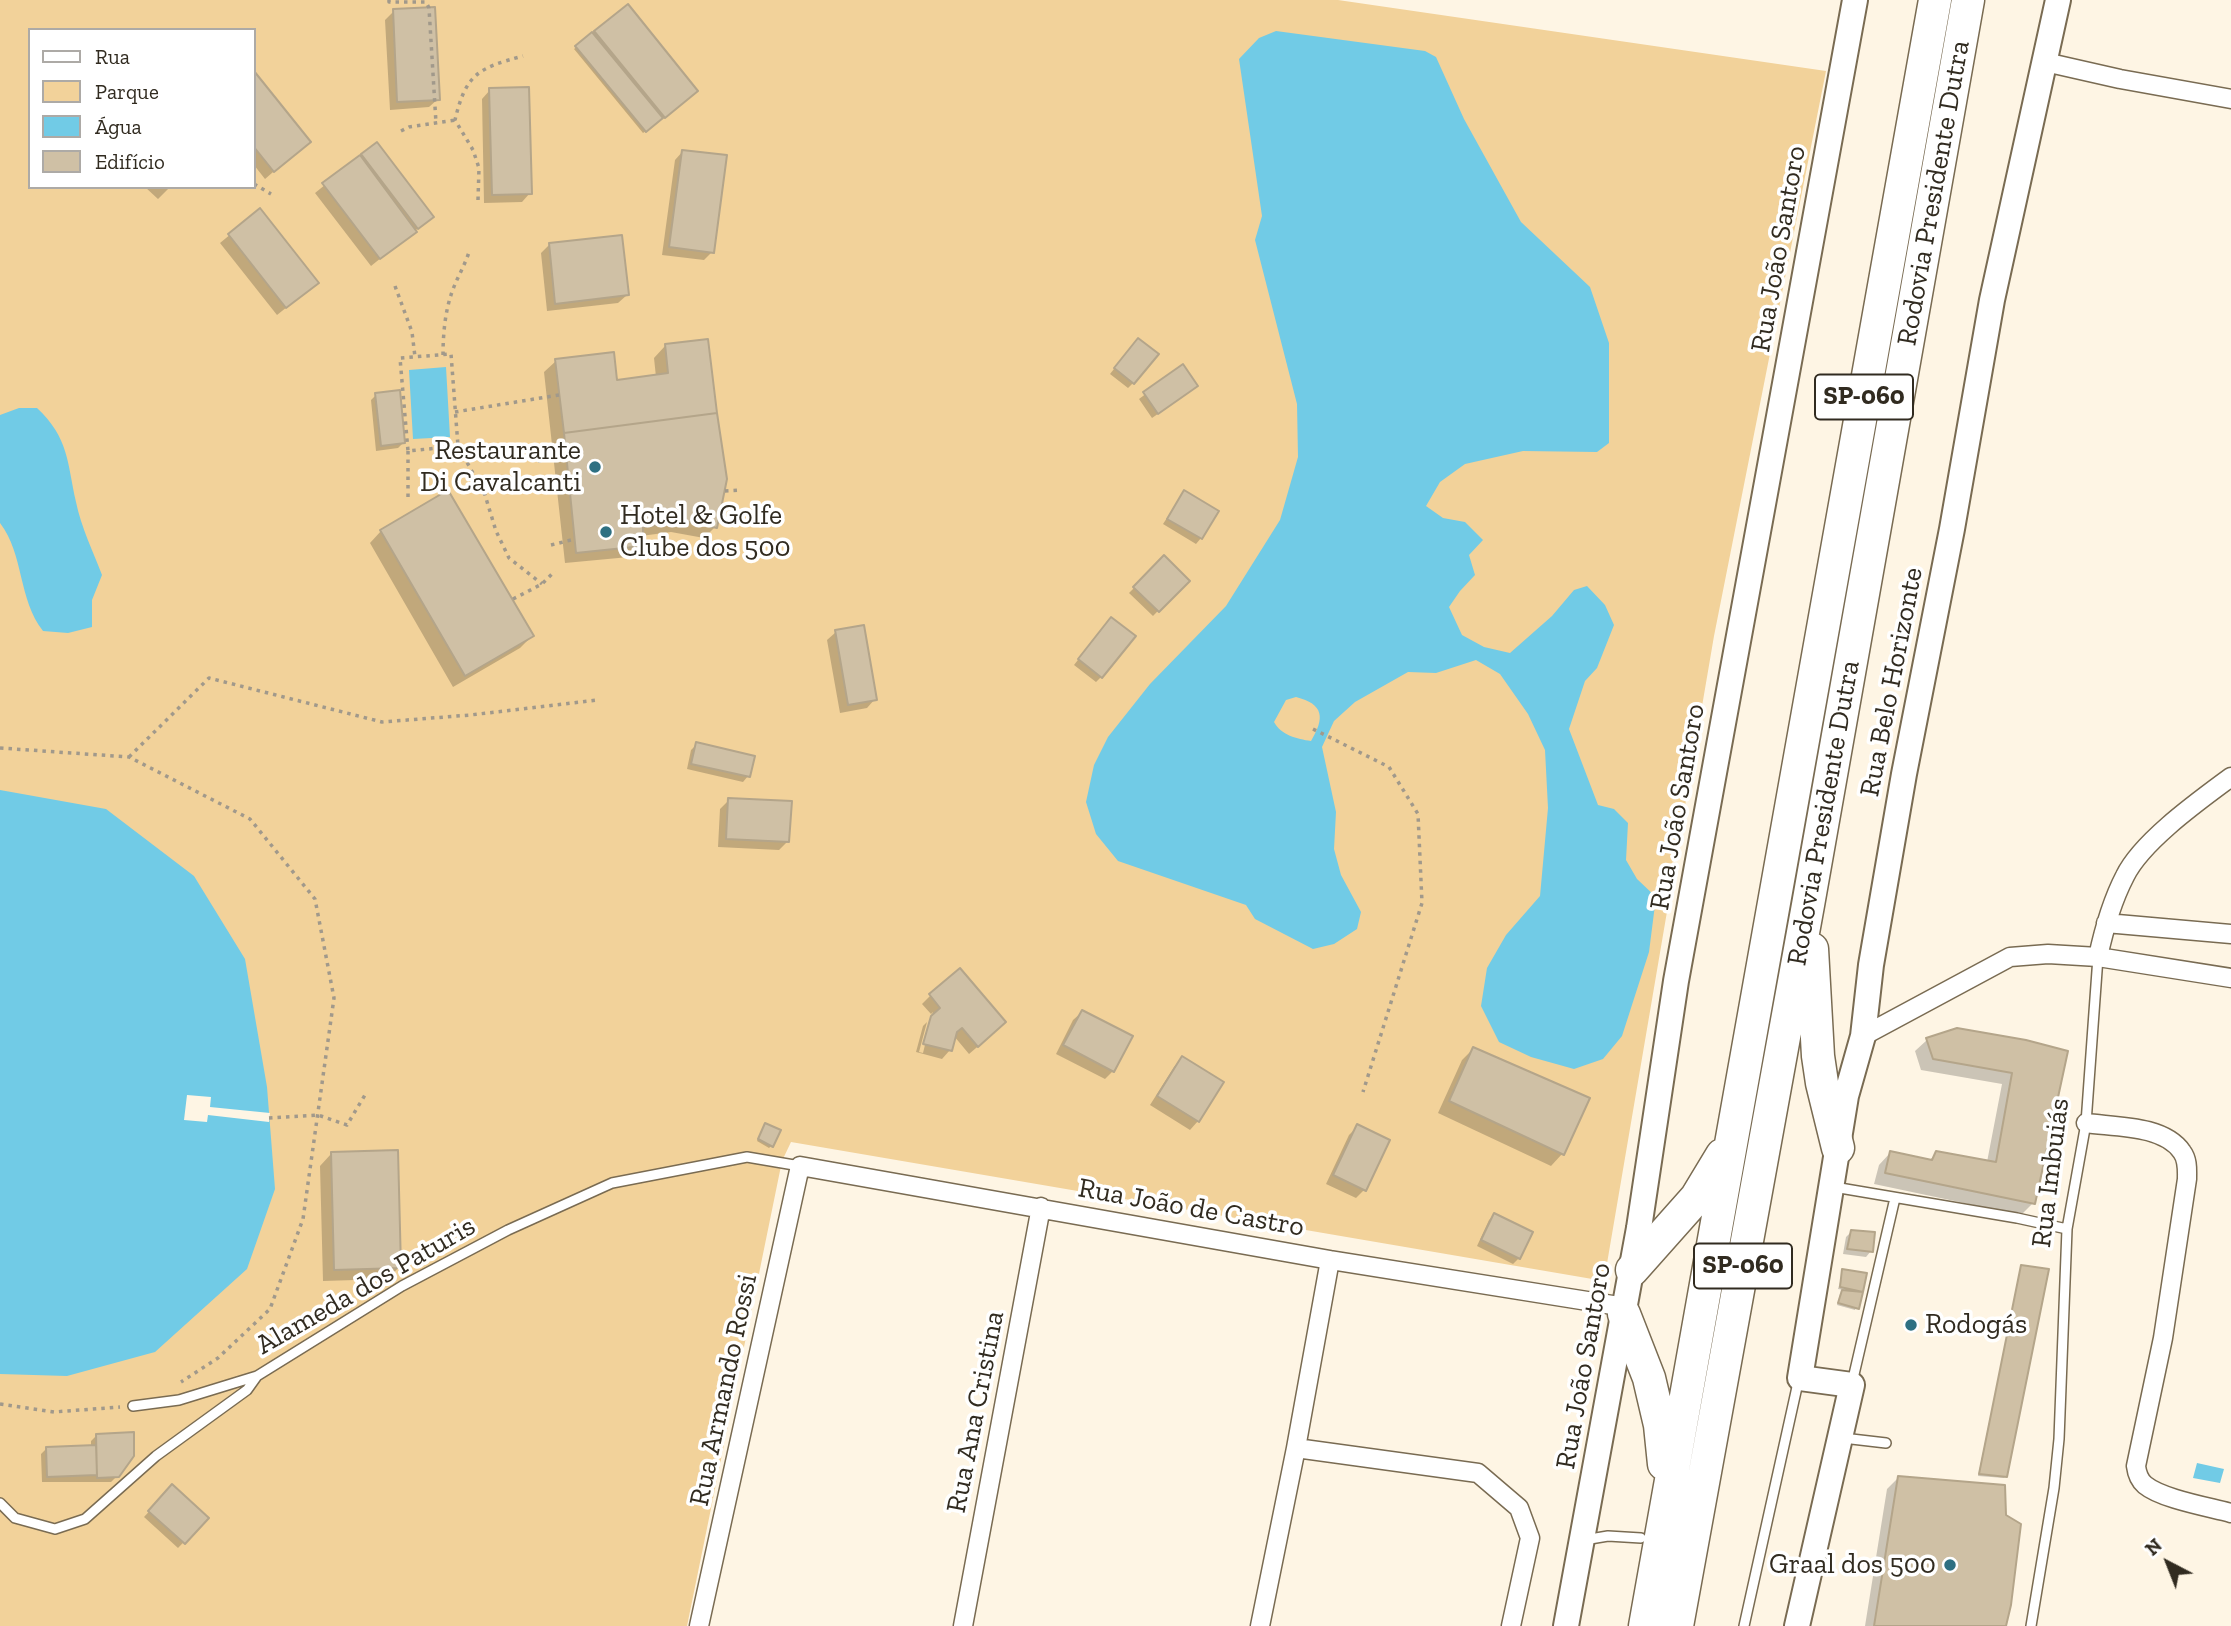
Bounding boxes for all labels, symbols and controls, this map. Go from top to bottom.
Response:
legend [28,28,256,189]
street label: Rodovia Presidente Dutra [1891,38,1977,348]
text: Rua [95,44,130,69]
text: Parque [95,79,159,104]
text: Água [95,114,142,139]
street label: Rua João Santoro [1744,143,1814,355]
text: Edifício [95,149,165,174]
road number: SP-060 [1815,374,1913,420]
place label: Restaurante Di Cavalcanti [420,434,581,500]
marker: Restaurante Di Cavalcanti [587,459,603,475]
place label: Hotel & Golfe Clube dos 500 [620,499,791,565]
marker: Hotel & Golfe Clube dos 500 [598,524,614,540]
street label: Rua Belo Horizonte [1853,565,1931,799]
street label: Rodovia Presidente Dutra [1781,658,1867,968]
street label: Rua João Santoro [1643,701,1713,913]
street label: Rua Imbuiás [2025,1096,2077,1250]
street label: Rua João de Castro [1075,1172,1307,1244]
street label: Alameda dos Paturis [250,1210,482,1362]
road number: SP-060 [1694,1244,1792,1288]
street label: Rua João Santoro [1549,1260,1619,1472]
street label: Rua Armando Rossi [683,1271,765,1509]
street label: Rua Ana Cristina [940,1308,1012,1516]
place label: Rodogás [1925,1308,2027,1342]
marker: Rodogás [1903,1317,1919,1333]
north arrow [2133,1528,2203,1598]
text: N [2141,1534,2167,1560]
place label: Graal dos 500 [1769,1548,1936,1582]
marker: Graal dos 500 [1942,1557,1958,1573]

